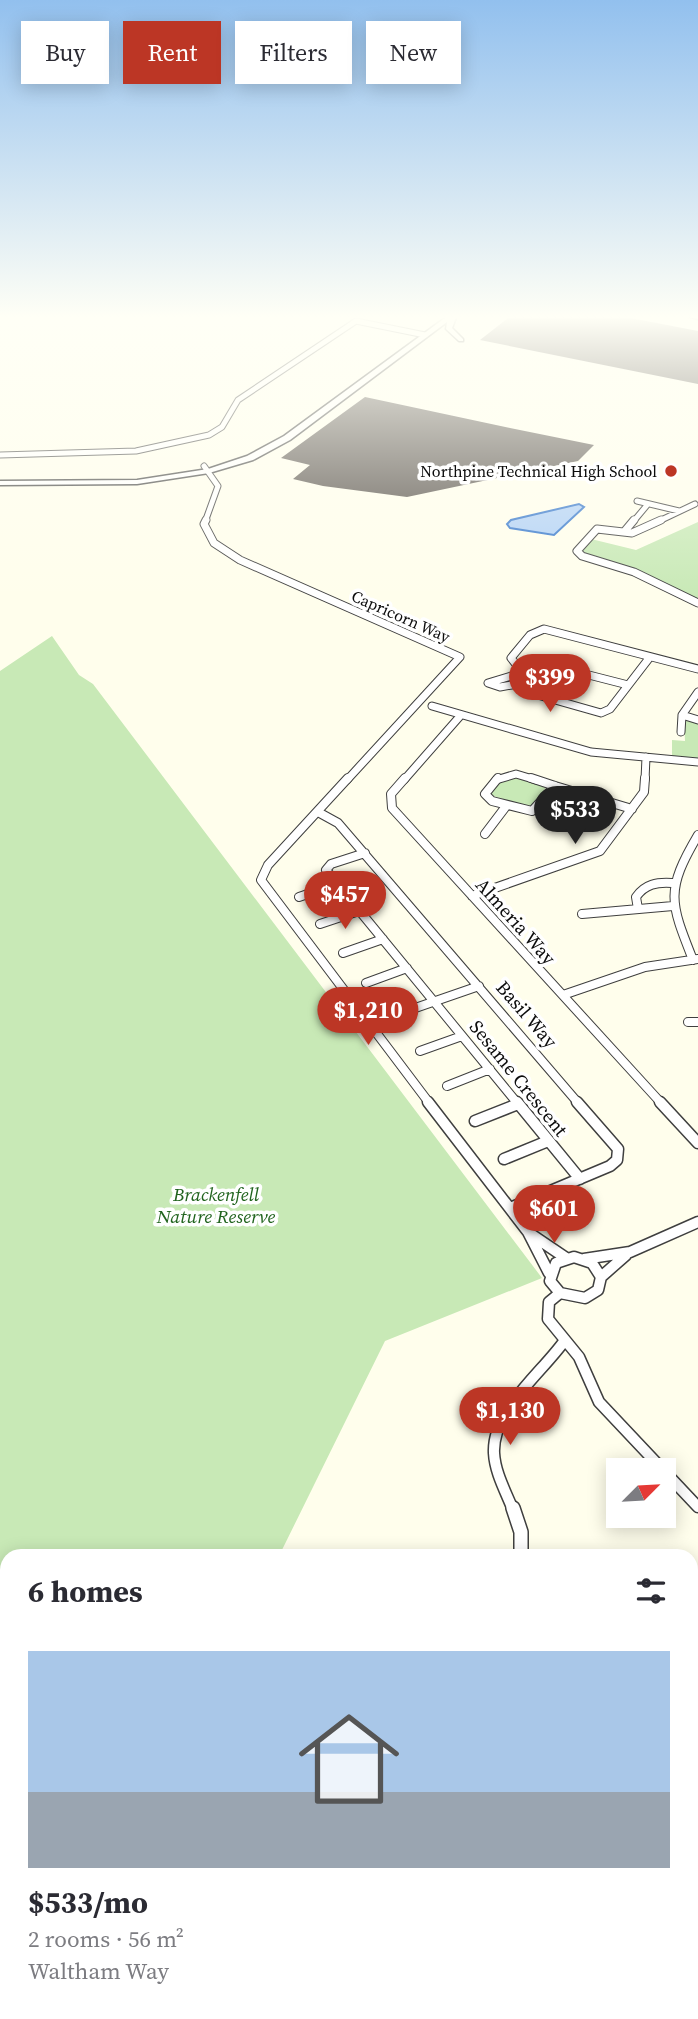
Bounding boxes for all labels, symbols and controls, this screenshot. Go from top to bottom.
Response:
chip: Buy [21,21,109,84]
chip: Rent [123,21,221,84]
chip: Filters [235,21,352,84]
chip: New [366,21,461,84]
place label: Northpine Technical High School [420,460,657,482]
marker: Northpine Technical High School [663,463,679,479]
street label: Capricorn Way [348,584,454,648]
pin: $399 [509,654,591,714]
text: $399 [525,661,575,693]
pin: $533 [534,786,616,846]
text: $533 [550,793,600,825]
pin: $457 [304,872,386,931]
street label: Almeria Way [470,872,562,970]
text: $457 [320,878,370,910]
street label: Basil Way [491,975,564,1053]
pin: $1,210 [311,988,425,1047]
text: $1,210 [333,994,403,1026]
street label: Sesame Crescent [464,1014,575,1142]
park label: Brackenfell Nature Reserve [156,1181,276,1229]
pin: $601 [513,1186,595,1245]
text: $601 [529,1192,579,1224]
pin: $1,130 [453,1388,567,1447]
text: $1,130 [475,1394,545,1426]
north arrow [606,1458,676,1528]
map controls [606,1458,676,1528]
text: 6 homes [28,1571,143,1612]
icon: filters [632,1572,670,1610]
icon: home [286,1696,412,1822]
text: $533/mo [28,1882,148,1923]
text: 2 rooms · 56 m² [28,1923,184,1955]
text: Waltham Way [28,1955,169,1987]

